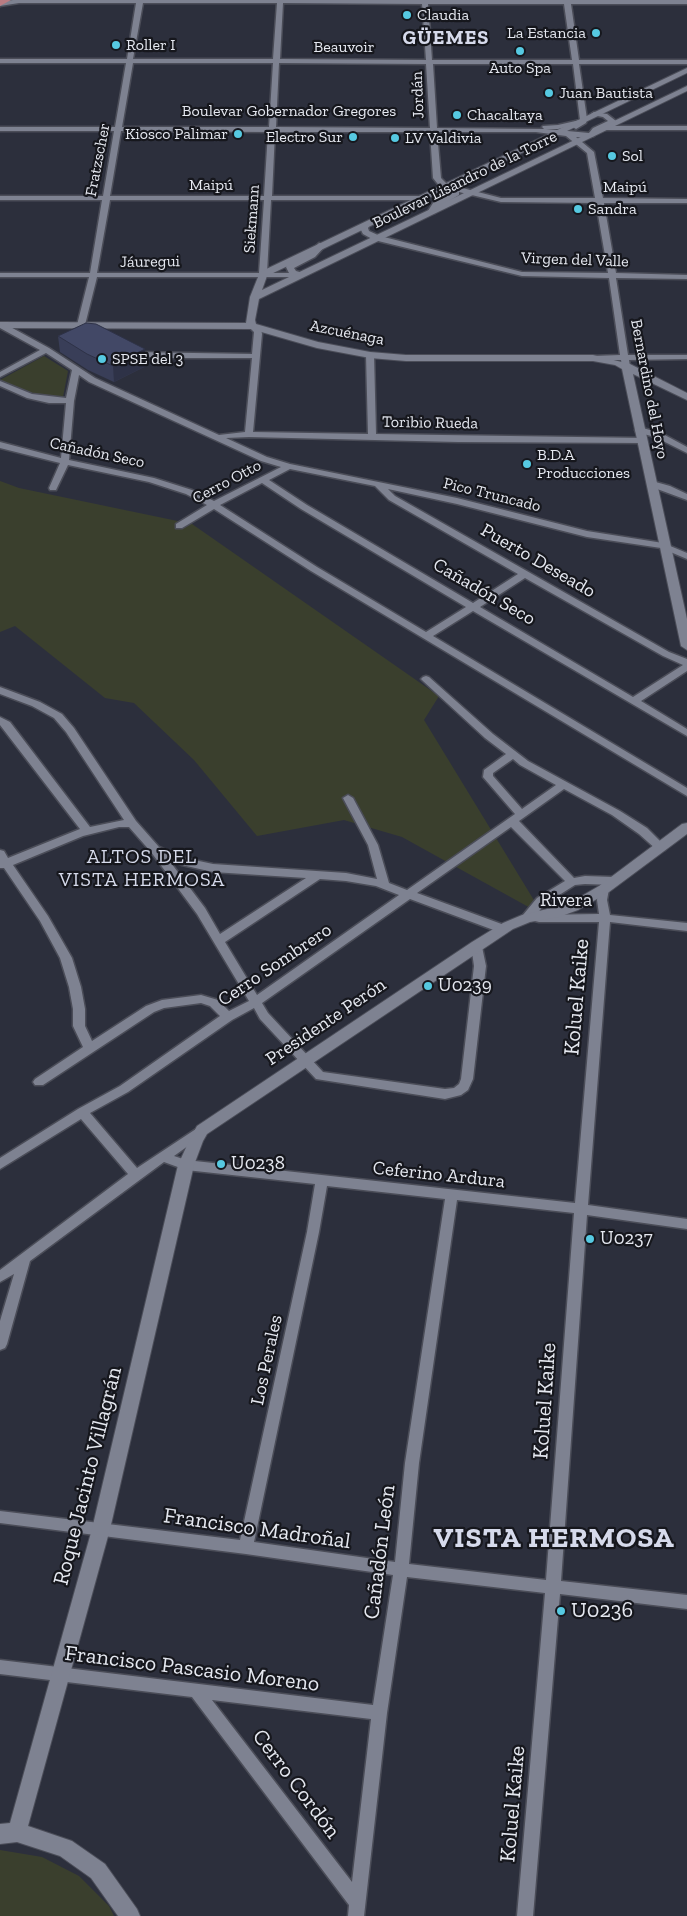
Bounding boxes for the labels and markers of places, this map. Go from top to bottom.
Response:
place label: Claudia [417,5,469,25]
marker: Claudia [401,9,413,21]
place label: La Estancia [507,23,586,43]
marker: La Estancia [590,27,602,39]
place label: Roller I [126,35,175,55]
marker: Roller I [110,39,122,51]
marker: Auto Spa [514,45,526,57]
place label: Auto Spa [489,58,551,78]
place label: Juan Bautista [559,83,653,103]
marker: Juan Bautista [543,87,555,99]
place label: Chacaltaya [467,105,543,125]
marker: Chacaltaya [451,109,463,121]
place label: Kiosco Palimar [125,124,228,144]
place label: Electro Sur [266,127,343,147]
marker: Kiosco Palimar [232,128,244,140]
place label: LV Valdivia [405,128,481,148]
marker: Electro Sur [347,131,359,143]
marker: LV Valdivia [389,132,401,144]
place label: Sol [622,146,643,166]
marker: Sol [606,150,618,162]
place label: Sandra [588,199,637,219]
marker: Sandra [572,203,584,215]
place label: SPSE del 3 [112,349,183,369]
marker: SPSE del 3 [96,353,108,365]
place label: B.D.A Producciones [537,445,630,483]
marker: B.D.A Producciones [521,458,533,470]
place label: U0239 [438,975,492,997]
marker: U0239 [422,980,434,992]
place label: U0238 [231,1153,285,1175]
marker: U0238 [215,1158,227,1170]
place label: U0237 [600,1228,653,1250]
marker: U0237 [584,1233,596,1245]
place label: U0236 [571,1598,633,1624]
marker: U0236 [555,1605,567,1617]

